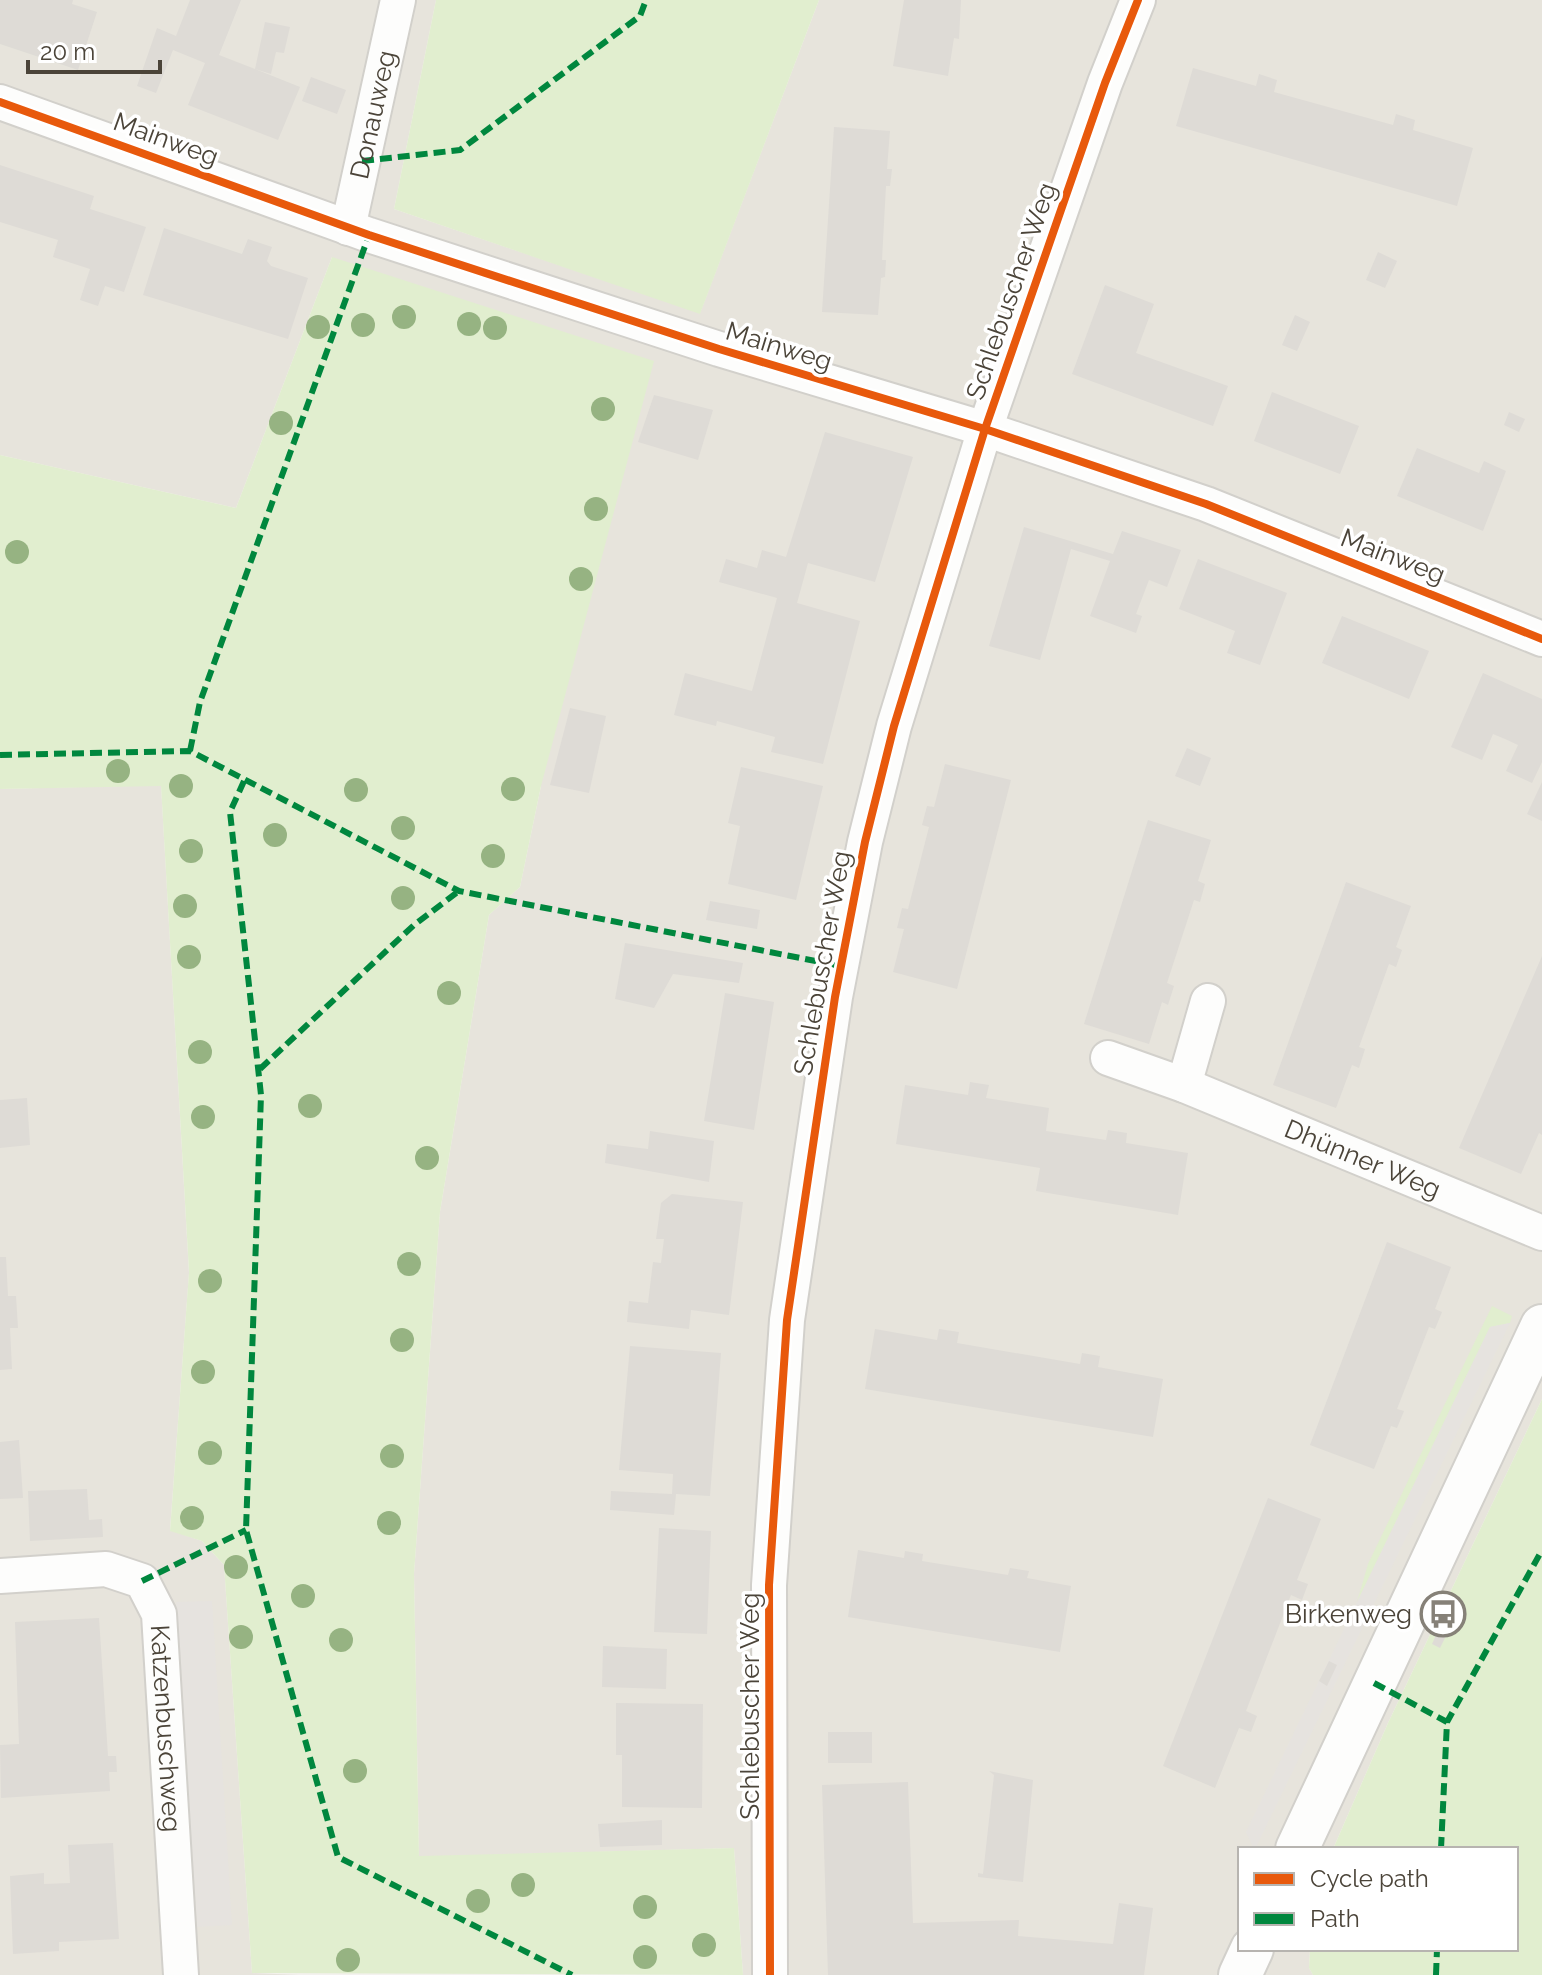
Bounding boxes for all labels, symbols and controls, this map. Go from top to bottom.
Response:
scale bar [28,24,160,74]
text: 20 m [40,37,95,66]
street label: Donauweg [344,48,402,182]
street label: Mainweg [109,106,223,172]
street label: Schlebuscher Weg [960,179,1062,403]
street label: Mainweg [722,316,836,376]
street label: Mainweg [1337,522,1449,590]
street label: Schlebuscher Weg [787,848,857,1078]
street label: Dhünner Weg [1280,1113,1445,1204]
bus stop icon: Birkenweg [1419,1590,1467,1638]
street label: Schlebuscher Weg [735,1592,765,1820]
place label: Birkenweg [1285,1599,1412,1629]
street label: Katzenbuschweg [145,1624,187,1833]
legend [1238,1847,1518,1951]
text: Cycle path [1310,1864,1429,1893]
text: Path [1310,1904,1360,1933]

